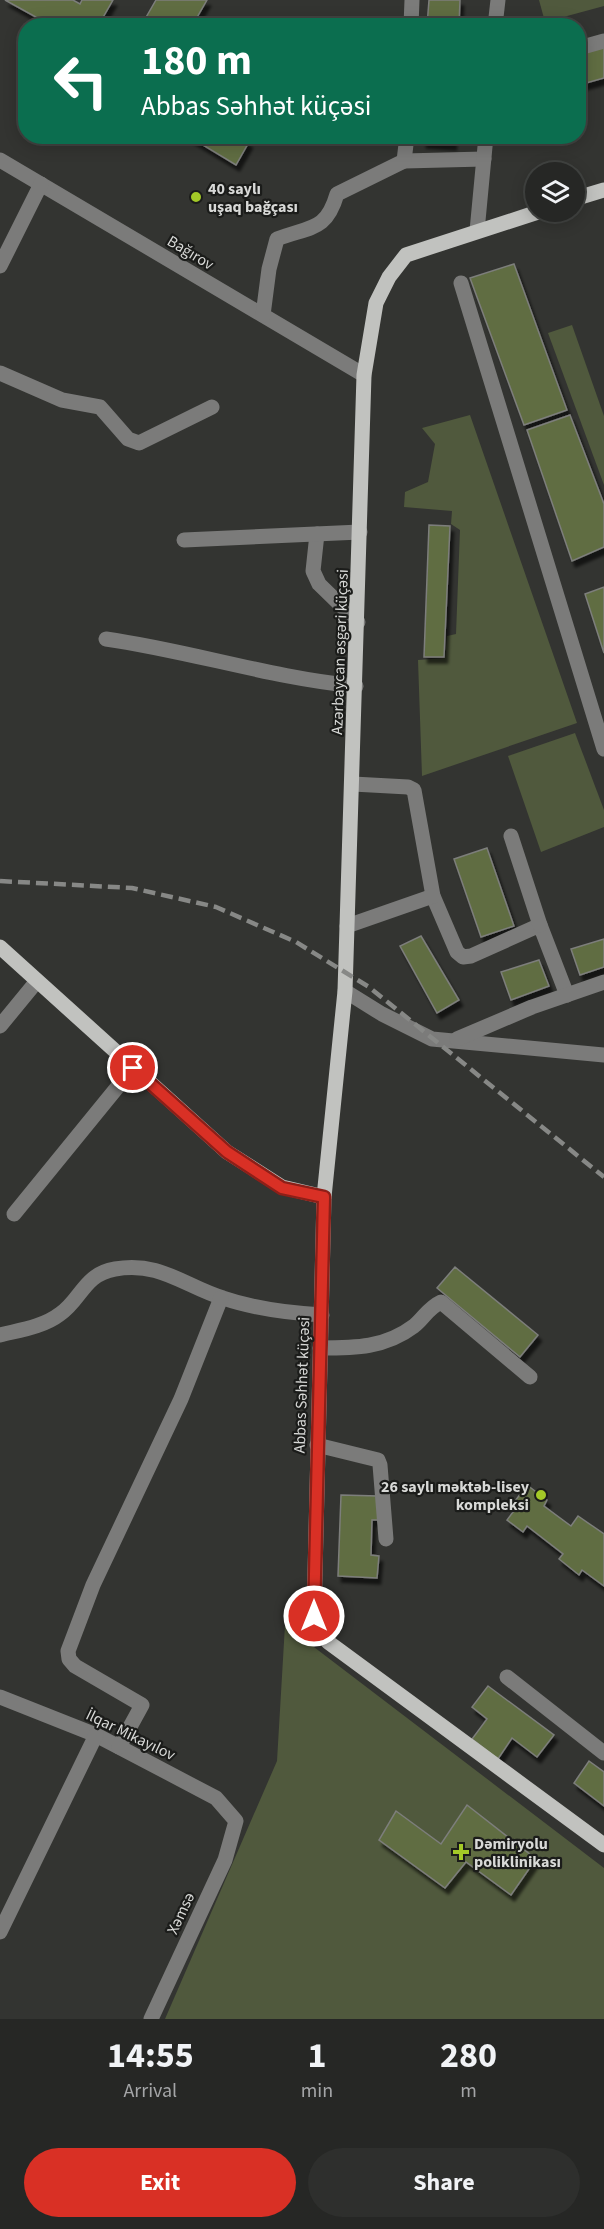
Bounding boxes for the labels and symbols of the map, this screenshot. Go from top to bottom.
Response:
place label: 40 saylı uşaq bağçası [208,178,298,218]
marker: 40 saylı uşaq bağçası [189,190,203,204]
street label: Bağırov [163,230,218,276]
street label: Azərbaycan əsgəri küçəsi [326,569,354,735]
pin [107,1042,158,1093]
street label: Abbas Səhhət küçəsi [289,1316,315,1454]
place label: 26 saylı məktəb-lisey kompleksi [381,1476,530,1516]
marker: 26 saylı məktəb-lisey kompleksi [534,1488,548,1502]
position arrow [282,1584,346,1648]
street label: İlqar Mikayılov [82,1704,179,1766]
place label: Dəmiryolu poliklinikası [474,1833,561,1873]
marker: Dəmiryolu poliklinikası [452,1843,470,1861]
street label: Xəmsə [162,1889,200,1938]

